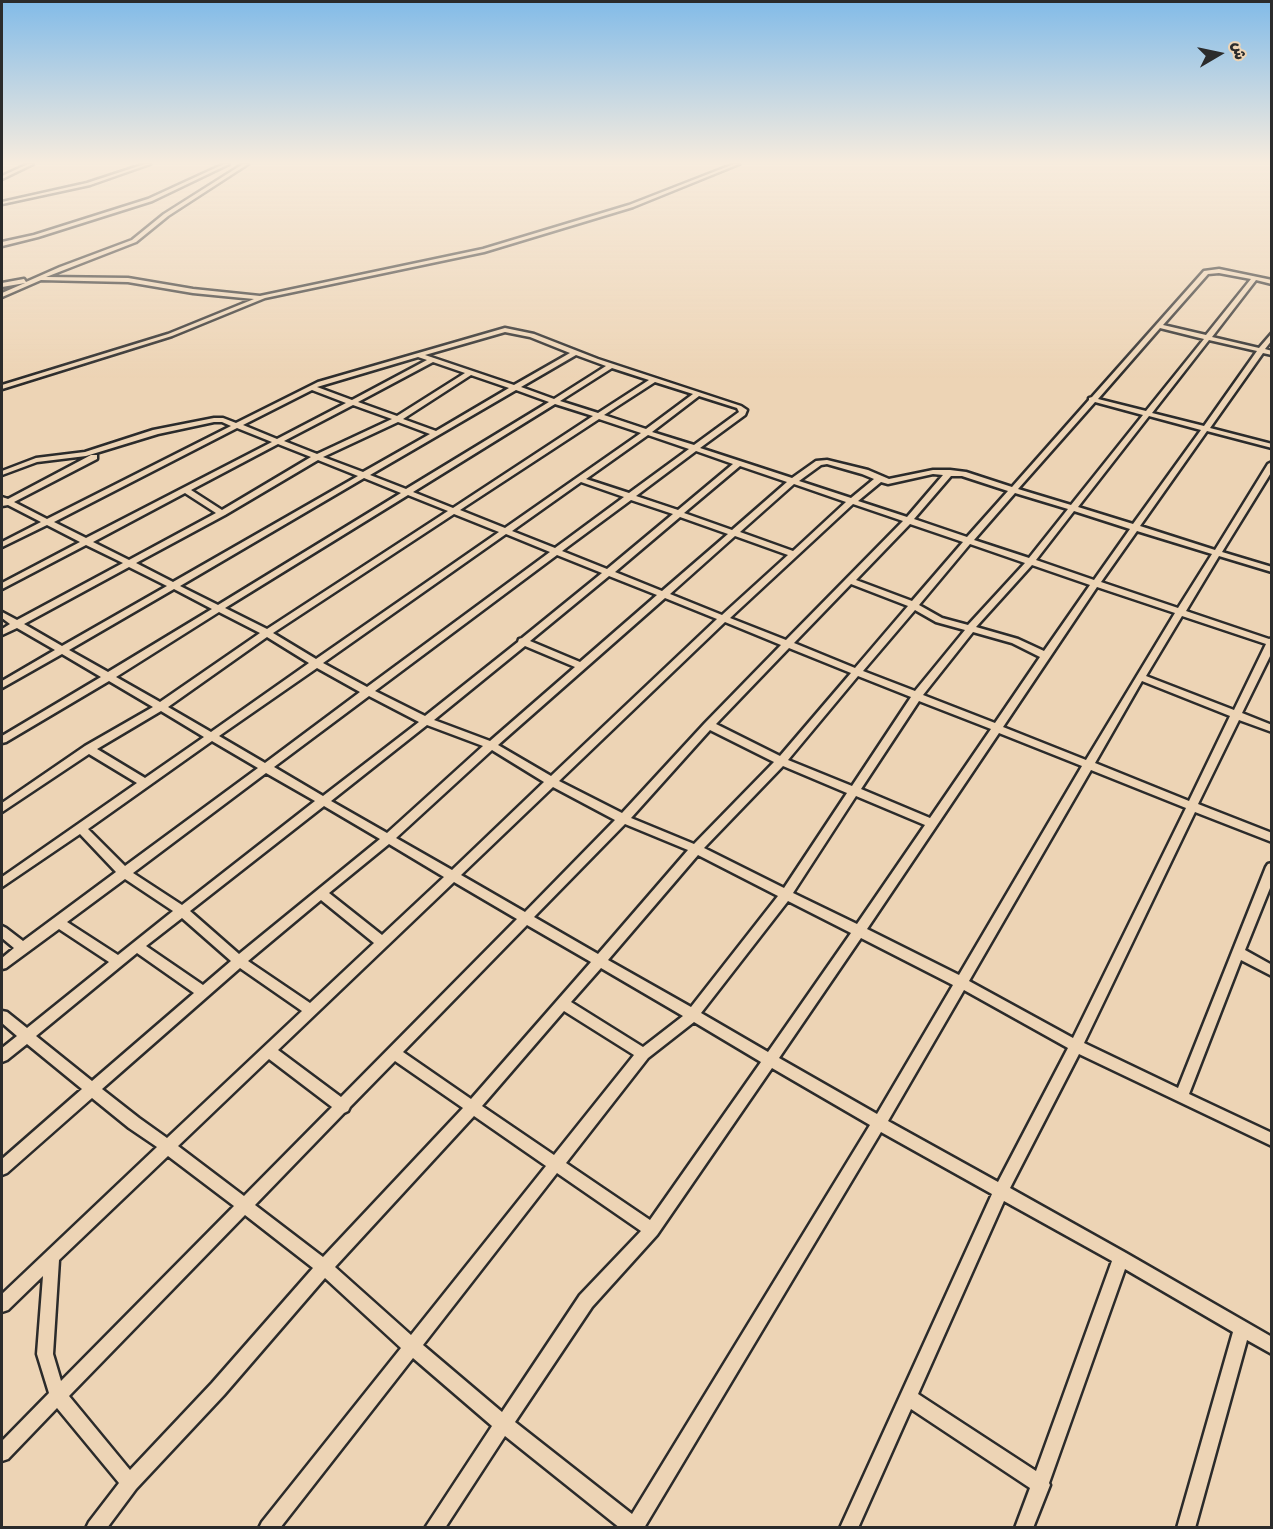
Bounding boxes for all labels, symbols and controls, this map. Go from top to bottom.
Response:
north arrow [1189,24,1249,84]
text: ش [1225,41,1250,62]

